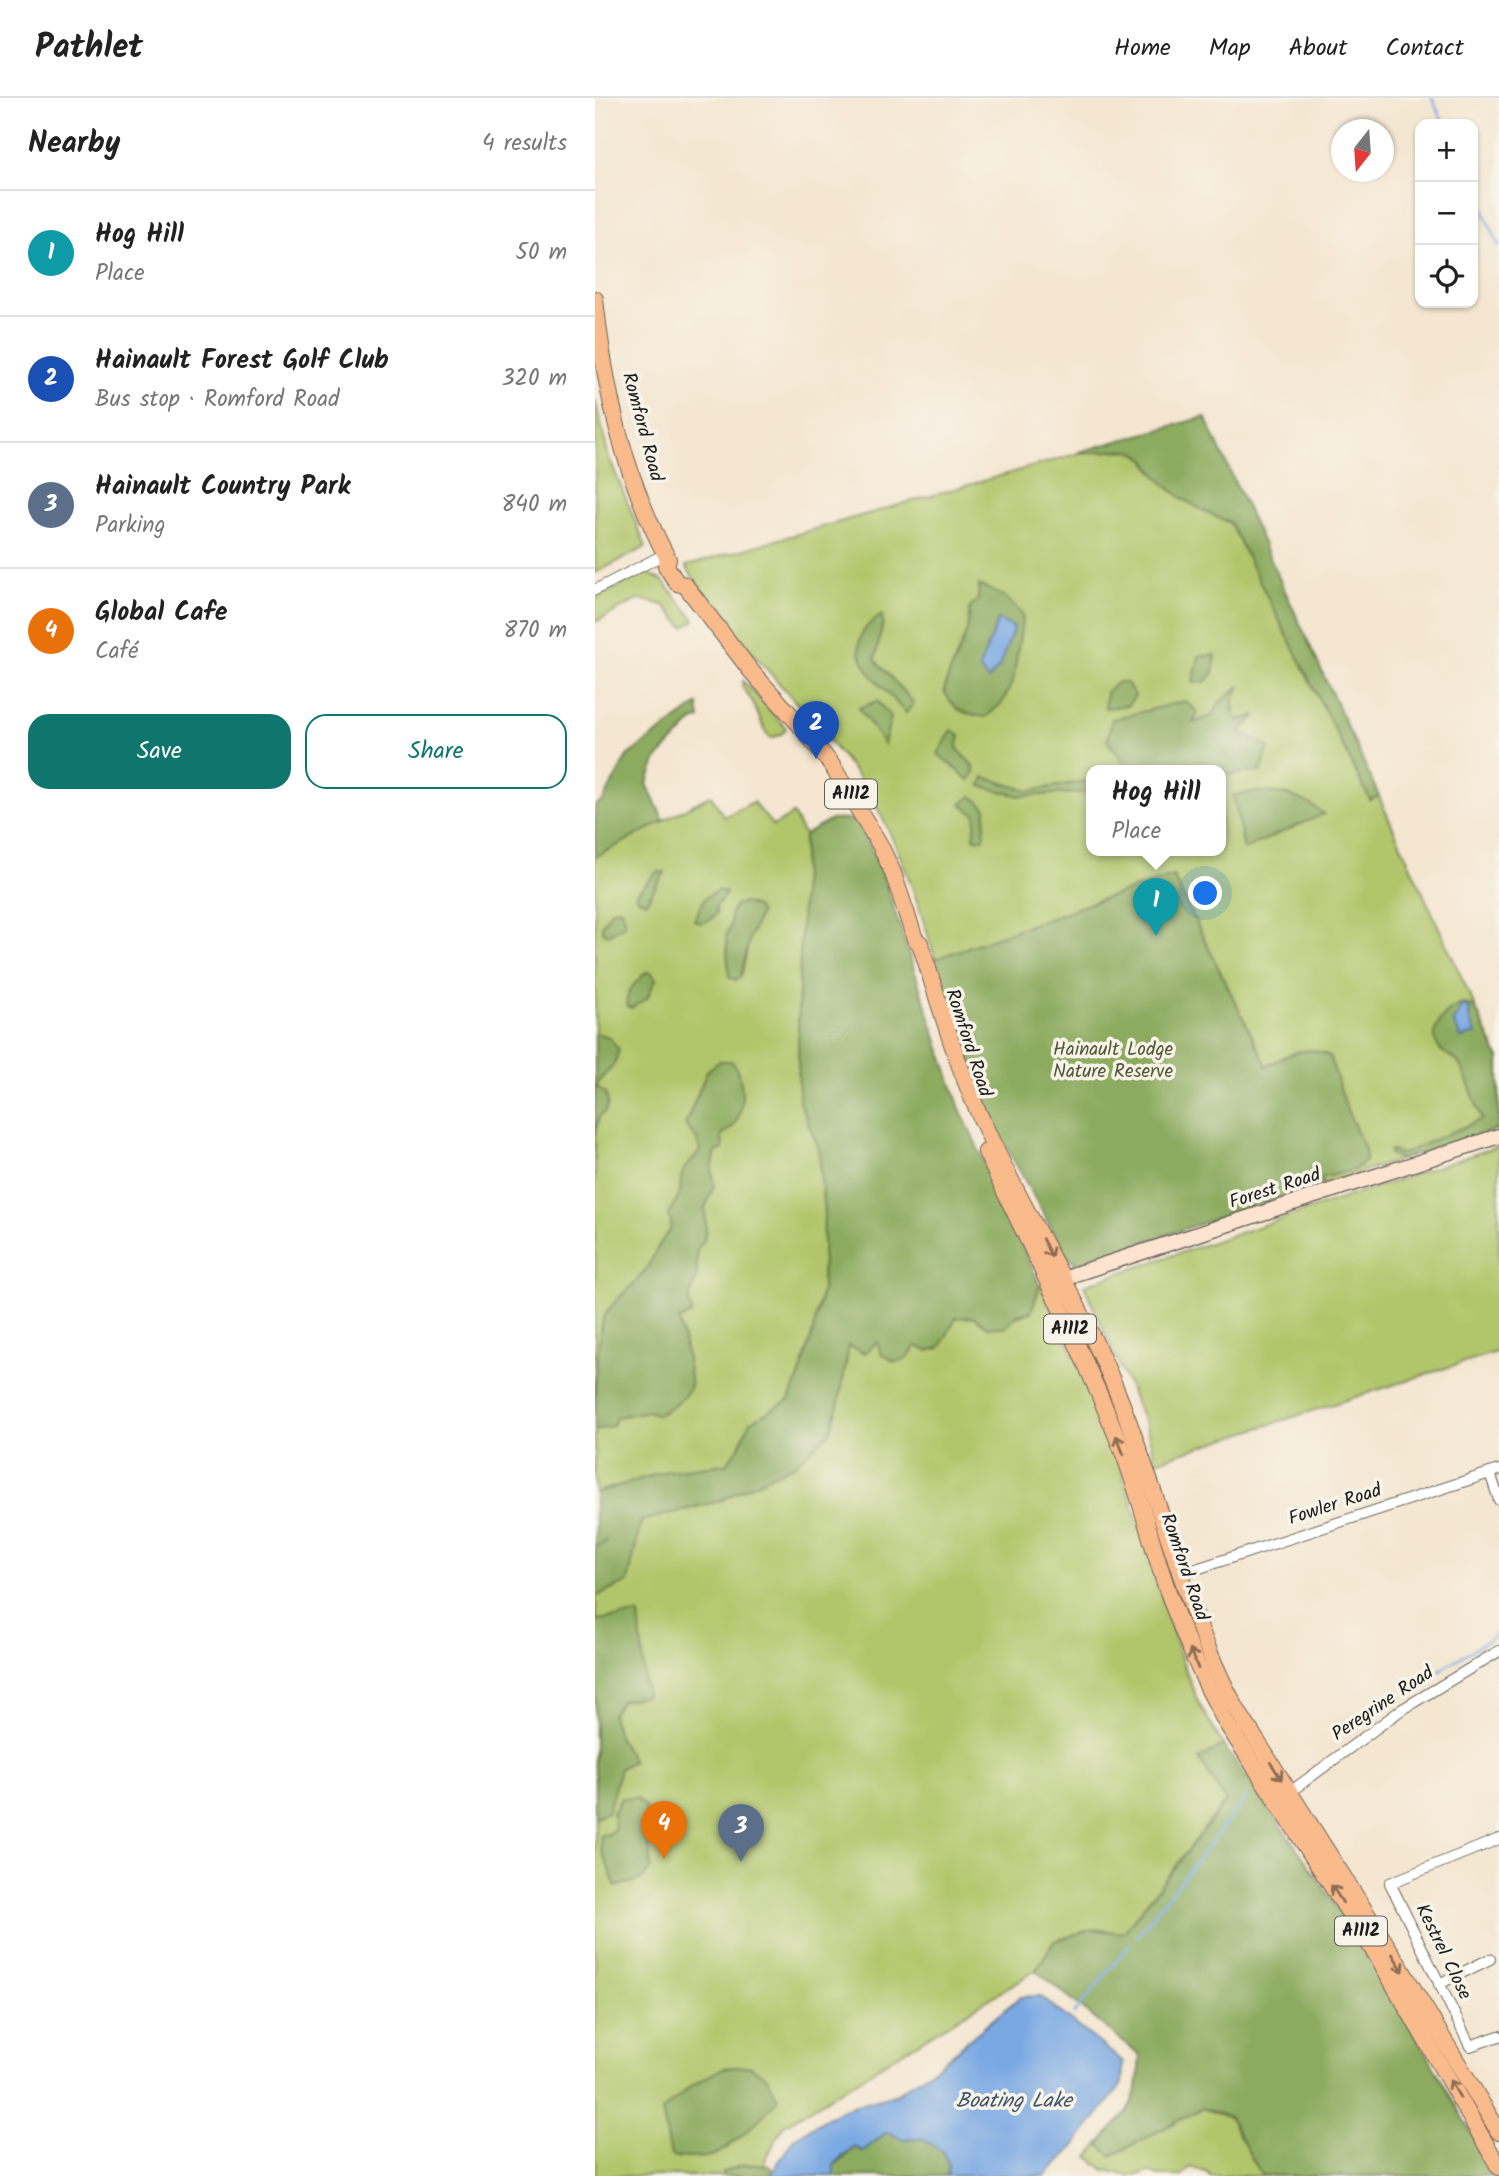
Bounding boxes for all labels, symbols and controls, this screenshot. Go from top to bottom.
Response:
text: Pathlet [35,22,143,75]
text: Home [1114,29,1171,68]
text: Map [1209,29,1251,68]
text: About [1289,29,1347,68]
text: Contact [1385,29,1464,68]
north arrow [1331,119,1394,182]
map controls [1415,119,1478,308]
button: + [1415,119,1478,182]
text: Nearby [28,120,120,168]
text: 4 results [482,126,567,162]
button: − [1415,182,1478,245]
text: Hog Hill [95,214,184,256]
text: 1 [48,235,54,271]
text: 50 m [516,235,567,271]
button: locate [1415,245,1478,308]
text: Place [95,256,145,292]
text: Hainault Forest Golf Club [95,340,389,382]
text: 2 [44,361,58,397]
text: 320 m [501,361,567,397]
street label: Romford Road [613,369,671,486]
text: Bus stop · Romford Road [95,382,339,418]
text: Hainault Country Park [95,466,350,508]
text: 3 [45,487,57,523]
text: 840 m [501,487,567,523]
text: Parking [95,508,165,544]
text: Global Cafe [95,592,228,634]
text: 4 [45,613,57,649]
text: 870 m [504,613,567,649]
text: Café [95,634,138,670]
pin: 2 [793,701,839,759]
button: Save [28,714,291,789]
button: Share [305,714,567,789]
popup [1086,765,1226,856]
text: Hog Hill [1112,772,1200,814]
road number: A1112 [825,780,877,808]
text: Place [1112,814,1161,850]
your location [1188,876,1222,910]
pin: 1 [1133,878,1179,936]
street label: Romford Road [936,985,1000,1101]
park label: Hainault Lodge Nature Reserve [1053,1035,1173,1087]
street label: Forest Road [1225,1160,1325,1218]
one-way arrow [1040,1237,1054,1258]
road number: A1112 [1044,1314,1096,1344]
one-way arrow [1112,1434,1125,1456]
street label: Fowler Road [1284,1476,1386,1534]
street label: Romford Road [1152,1509,1217,1625]
one-way arrow [1187,1649,1200,1671]
street label: Peregrine Road [1326,1658,1441,1749]
one-way arrow [1270,1760,1284,1780]
pin: 4 [641,1801,687,1859]
pin: 3 [718,1804,764,1862]
one-way arrow [1330,1885,1345,1904]
street label: Kestrel Close [1407,1899,1479,2006]
road number: A1112 [1335,1916,1387,1945]
one-way arrow [1391,1952,1405,1972]
one-way arrow [1448,2079,1462,2099]
water label: Boating Lake [956,2085,1075,2118]

